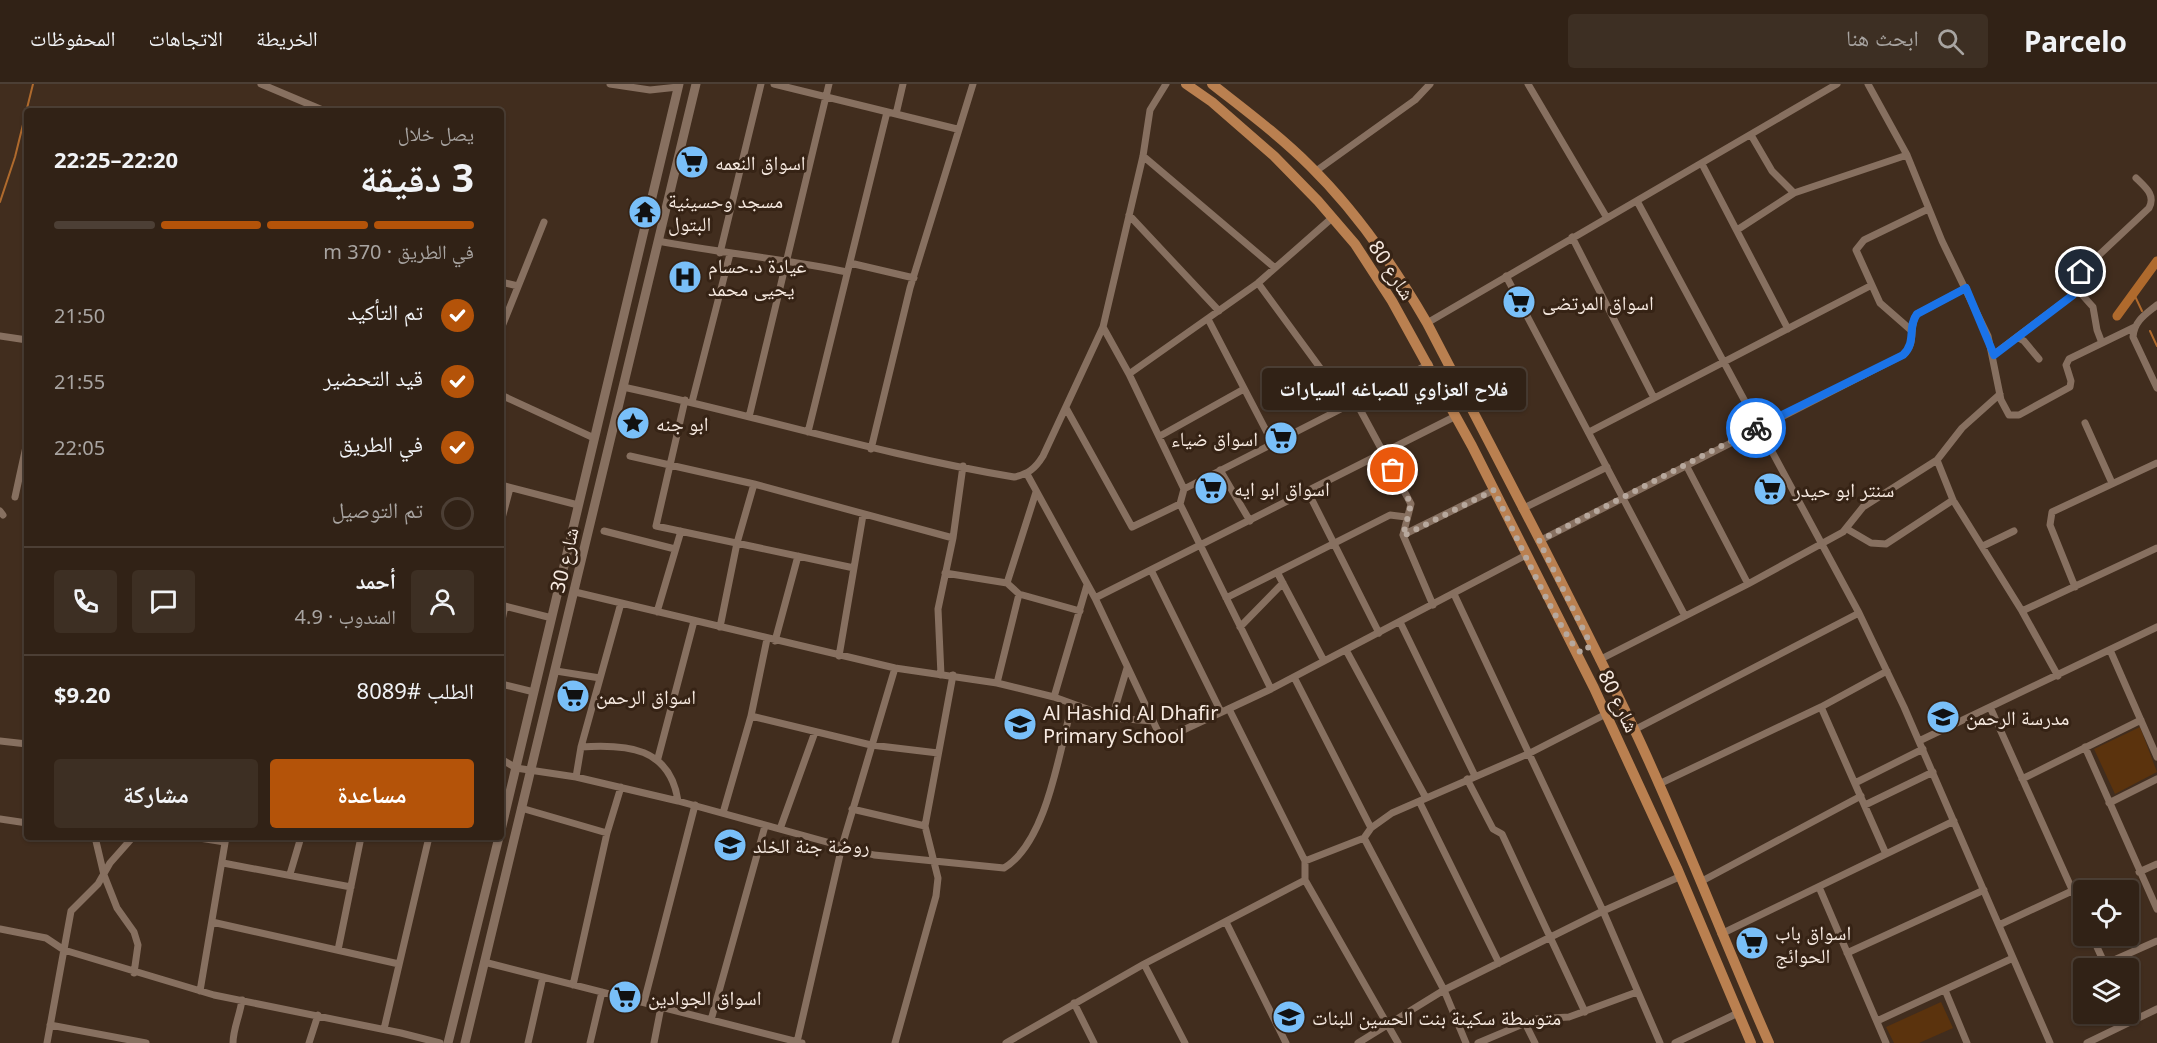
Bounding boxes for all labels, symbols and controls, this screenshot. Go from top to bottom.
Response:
search box [1568,14,1988,68]
text: ابحث هنا [1846,22,1919,52]
text: Parcelo [2024,22,2127,60]
text: المحفوظات [30,24,115,52]
text: الاتجاهات [148,24,223,52]
text: الخريطة [256,24,318,52]
icon: search [1934,25,1967,58]
text: يصل خلال [398,120,474,147]
text: 22:20–22:25 [54,144,178,174]
supermarket icon: اسواق النعمه [674,144,710,180]
place label: اسواق النعمه [715,149,806,176]
text: 3 دقيقة [360,150,474,203]
place label: مسجد وحسينية البتول [668,187,783,237]
temple icon: مسجد وحسينية البتول [627,194,663,230]
street label: شارع 80 [1363,235,1421,305]
text: في الطريق · 370 m [323,238,474,265]
pin [2055,246,2106,297]
place label: عيادة د.حسام يحيى محمد [708,252,806,302]
icon: home [2064,255,2097,288]
hospital icon: عيادة د.حسام يحيى محمد [667,259,703,295]
supermarket icon: اسواق المرتضى [1501,284,1537,320]
place label: اسواق المرتضى [1542,289,1654,316]
text: تم التأكيد [347,296,423,326]
icon: check [441,299,474,332]
text: 21:50 [54,302,105,329]
text: قيد التحضير [323,362,423,392]
icon: check [441,365,474,398]
text: 21:55 [54,368,105,395]
callout: فلاح العزاوي للصباغه السيارات [1261,368,1525,410]
text: فلاح العزاوي للصباغه السيارات [1280,375,1508,402]
courier [1726,398,1786,458]
place icon: ابو جنه [615,405,651,441]
place label: ابو جنه [656,410,708,437]
icon: bike [1740,412,1773,445]
supermarket icon: اسواق ضياء [1263,420,1299,456]
place label: اسواق ضياء [1171,425,1258,452]
text: في الطريق [339,428,423,458]
icon: check [441,431,474,464]
text: 22:05 [54,434,105,461]
pin [1367,444,1418,495]
icon: bag [1376,453,1409,486]
supermarket icon: اسواق ابو ايه [1193,470,1229,506]
supermarket icon: سنتر ابو حيدر [1752,471,1788,507]
place label: اسواق ابو ايه [1234,475,1330,502]
place label: سنتر ابو حيدر [1792,476,1894,503]
text: تم التوصيل [332,494,423,524]
street label: شارع 30 [543,525,585,595]
text: أحمد [356,565,396,595]
button: phone [54,570,117,633]
button: chat [132,570,195,633]
button: person [411,570,474,633]
text: المندوب · 4.9 [295,603,396,630]
street label: شارع 80 [1592,665,1646,737]
text: الطلب #8089 [357,675,474,705]
supermarket icon: اسواق الرحمن [555,678,591,714]
text: $9.20 [54,679,111,709]
place label: اسواق الرحمن [596,683,696,710]
place label: Al Hashid Al Dhafir Primary School [1043,699,1218,749]
school or university icon: مدرسة الرحمن [1925,699,1961,735]
place label: مدرسة الرحمن [1966,704,2069,731]
school or university icon: Al Hashid Al Dhafir Primary School [1002,706,1038,742]
button: مشاركة [54,759,258,828]
button: مساعدة [270,759,474,828]
school or university icon: روضة جنة الخلد [712,827,748,863]
place label: روضة جنة الخلد [753,832,870,859]
map controls [2073,880,2139,1024]
button: locate [2073,880,2139,946]
place label: اسواق باب الحوائج [1775,919,1851,969]
supermarket icon: اسواق باب الحوائج [1734,925,1770,961]
button: layers [2073,958,2139,1024]
supermarket icon: اسواق الجوادين [607,979,643,1015]
place label: اسواق الجوادين [648,984,761,1011]
school or university icon: متوسطة سكينة بنت الحسين للبنات [1271,999,1307,1035]
place label: متوسطة سكينة بنت الحسين للبنات [1312,1004,1561,1031]

